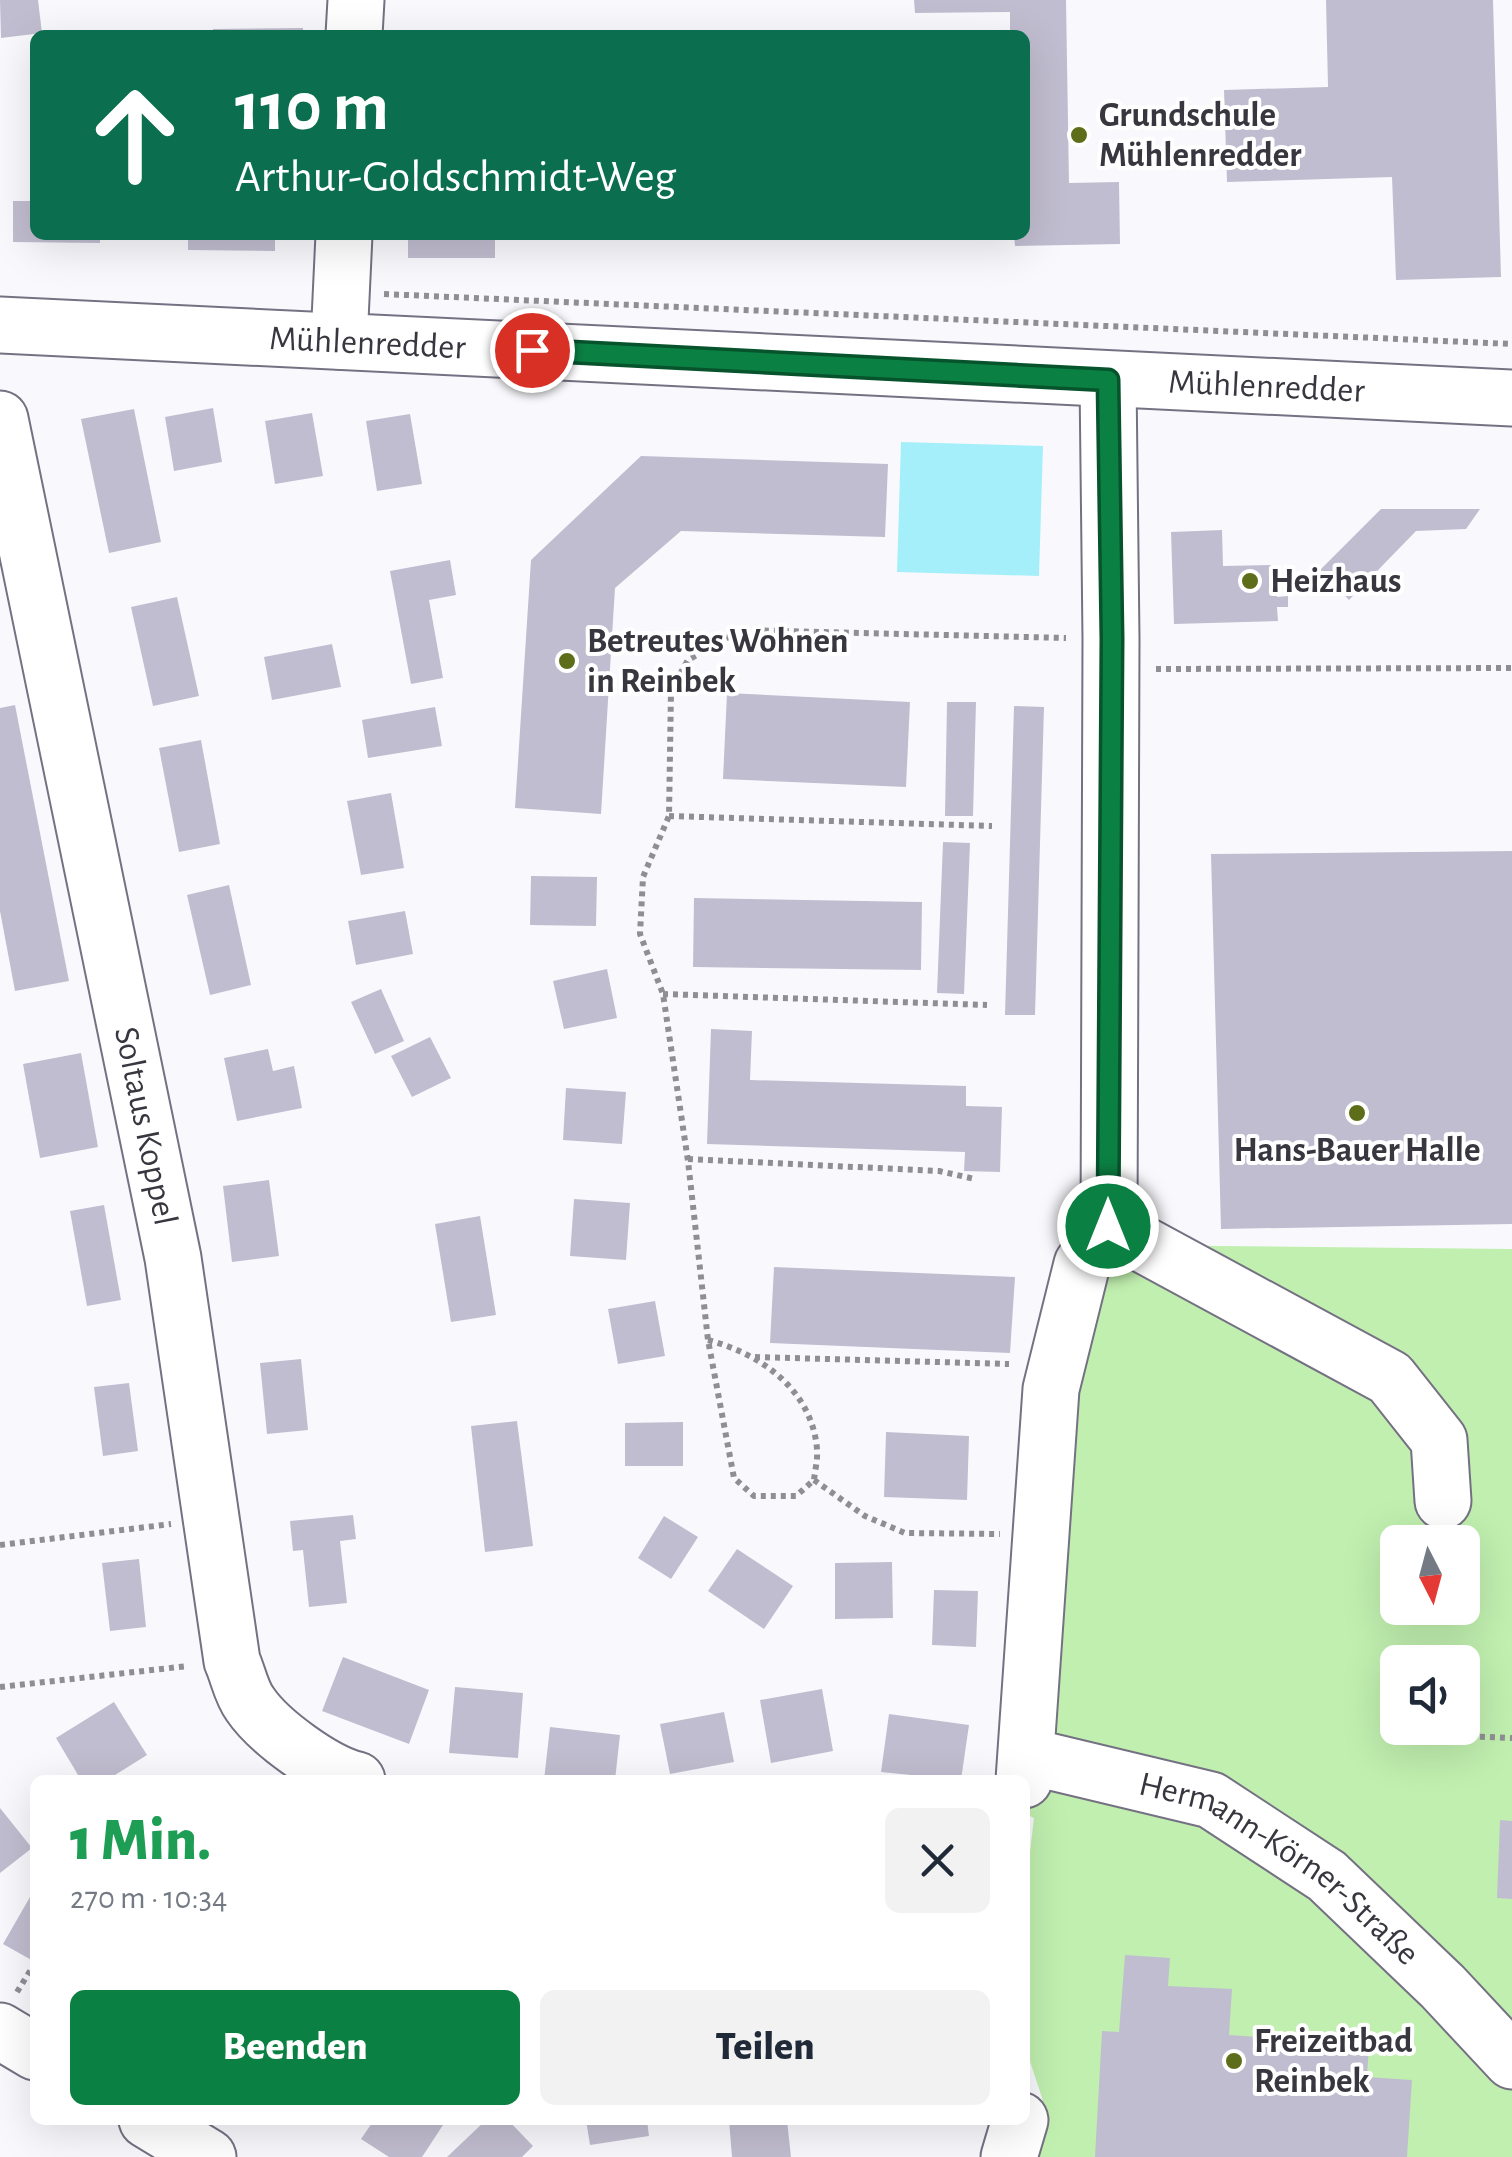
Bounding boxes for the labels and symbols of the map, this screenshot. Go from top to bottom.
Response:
place label: Grundschule Mühlenredder [1099,98,1302,173]
marker: Grundschule Mühlenredder [1068,124,1090,146]
pin [490,308,575,393]
street label: Mühlenredder [269,321,467,365]
street label: Mühlenredder [1167,364,1366,408]
place label: Heizhaus [1270,564,1401,599]
marker: Heizhaus [1239,570,1261,592]
place label: Betreutes Wohnen in Reinbek [587,624,848,699]
marker: Betreutes Wohnen in Reinbek [556,650,578,672]
street label: Soltaus Koppel [108,1024,183,1228]
marker: Hans-Bauer Halle [1346,1102,1368,1124]
place label: Hans-Bauer Halle [1234,1133,1480,1168]
position arrow [1056,1174,1160,1278]
north arrow [1380,1525,1480,1625]
street label: Hermann-Körner-Straße [1136,1766,1426,1972]
place label: Freizeitbad Reinbek [1254,2024,1413,2099]
marker: Freizeitbad Reinbek [1223,2050,1245,2072]

